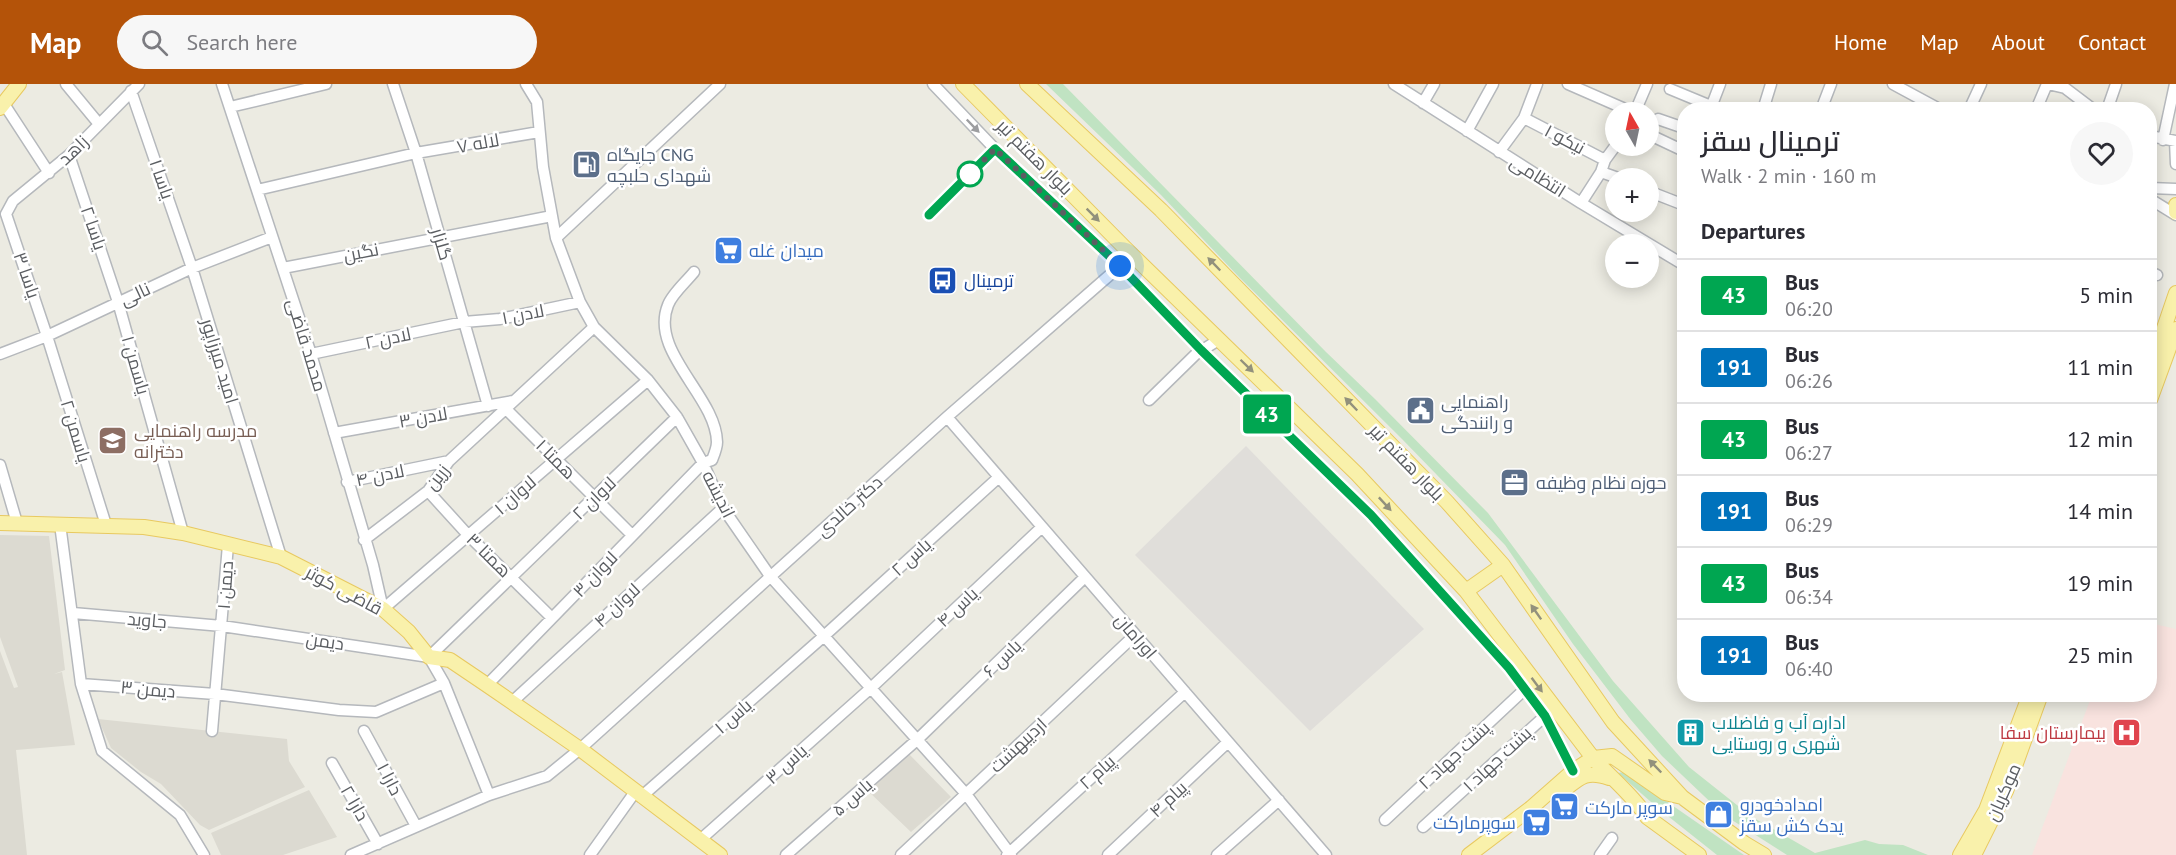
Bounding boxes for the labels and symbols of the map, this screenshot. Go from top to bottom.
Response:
north arrow [1605,102,1659,156]
street label: بلوار هفتم تیر [991,113,1078,201]
one-way arrow [966,119,980,133]
street label: نیکو ۱ [1541,119,1589,159]
street label: لاله ۷ [455,128,501,158]
street label: زاهد [53,130,93,170]
place label: جایگاه CNG شهدای حلبچه [607,143,711,188]
fuel station icon: جایگاه CNG شهدای حلبچه [570,148,602,180]
street label: انتظامی [1506,150,1570,202]
street label: یاسا ۱ [145,156,180,202]
unlabelled marker [957,161,983,187]
street label: یاسا ۲ [76,203,112,253]
one-way arrow [1085,207,1099,221]
street label: گلزار [426,224,458,263]
supermarket icon: میدان غله [712,234,744,266]
street label: نگین [341,237,381,267]
place label: میدان غله [749,239,824,262]
street label: یاسا ۳ [8,249,46,301]
your location [1105,251,1135,281]
one-way arrow [1208,258,1222,272]
bus stop icon: ترمینال [927,264,959,296]
place label: ترمینال [964,269,1014,292]
street label: نالی [116,277,154,311]
street label: محمد قاضی [282,296,332,394]
street label: لادن ۱ [500,299,546,329]
street label: امید میرزاپور [195,315,244,407]
street label: لادن ۲ [363,322,413,354]
street label: یاسمن ۱ [117,333,155,397]
one-way arrow [1239,359,1254,373]
place label: راهنمایی و رانندگی [1441,390,1513,434]
line badge: 43 [1240,394,1294,434]
public building icon: راهنمایی و رانندگی [1404,395,1436,427]
street label: یاسمن ۲ [56,397,96,465]
one-way arrow [1344,397,1358,411]
street label: لادن ۳ [397,401,449,433]
street label: بلوار هفتم تیر [1363,418,1449,506]
place label: مدرسه راهنمایی دخترانه [134,419,257,463]
school or university icon: مدرسه راهنمایی دخترانه [97,424,129,456]
street label: همتا ۱ [531,434,581,484]
street label: لادن ۴ [354,459,406,491]
street label: زرین [420,459,454,495]
office icon: حوزه نظام وظیفه [1499,466,1531,498]
street label: اندیشه [697,467,741,521]
street label: لاوان ۱ [489,470,541,520]
street label: دکتر خالدی [811,470,887,542]
street label: لاوان ۲ [567,471,621,525]
place label: حوزه نظام وظیفه [1536,471,1667,495]
one-way arrow [1378,496,1392,511]
street label: همتا ۳ [462,528,516,582]
street label: یاس ۲ [886,533,936,581]
street label: لاوان ۳ [568,546,622,602]
street label: دیمن ۱ [212,560,238,610]
street label: قاضی کوثر [301,560,386,620]
street label: لاوان ۴ [589,578,645,632]
street label: یاس ۴ [931,582,983,632]
one-way arrow [1530,604,1542,620]
street label: جاوید [126,607,168,633]
street label: اورامان [1110,608,1162,664]
street label: دیمن [304,627,346,655]
street label: یاس ۶ [978,634,1026,682]
street label: دیمن ۳ [119,675,177,703]
one-way arrow [1531,677,1543,692]
street label: یاس ۱ [709,693,757,739]
place label: اداره آب و فاضلاب شهری و روستایی [1712,711,1846,755]
street label: اردیبهشت [984,713,1052,777]
street label: پشت جهاد ۲ [1413,716,1496,795]
building icon: اداره آب و فاضلاب شهری و روستایی [1675,716,1707,748]
hospital icon: بیمارستان سفا [2111,716,2143,748]
street label: پشت جهاد ۱ [1458,721,1537,797]
place label: بیمارستان سفا [2000,721,2106,744]
street label: یاس ۳ [760,739,812,789]
street label: پیام ۲ [1074,750,1121,795]
street label: دارا ۱ [372,759,408,799]
one-way arrow [1648,759,1662,773]
street label: موکریان [1980,760,2026,824]
street label: یاس ۵ [827,773,877,821]
street label: پیام ۴ [1144,776,1193,823]
street label: دارا ۲ [336,781,374,825]
supermarket icon: سوپر مارکت [1548,791,1580,823]
place label: امدادخودرو یدک کش سقز [1739,793,1844,837]
place label: سوپر مارکت [1585,796,1673,820]
shop icon: امدادخودرو یدک کش سقز [1703,798,1735,830]
supermarket icon: سوپرمارکت [1521,806,1553,838]
place label: سوپرمارکت [1433,811,1516,835]

